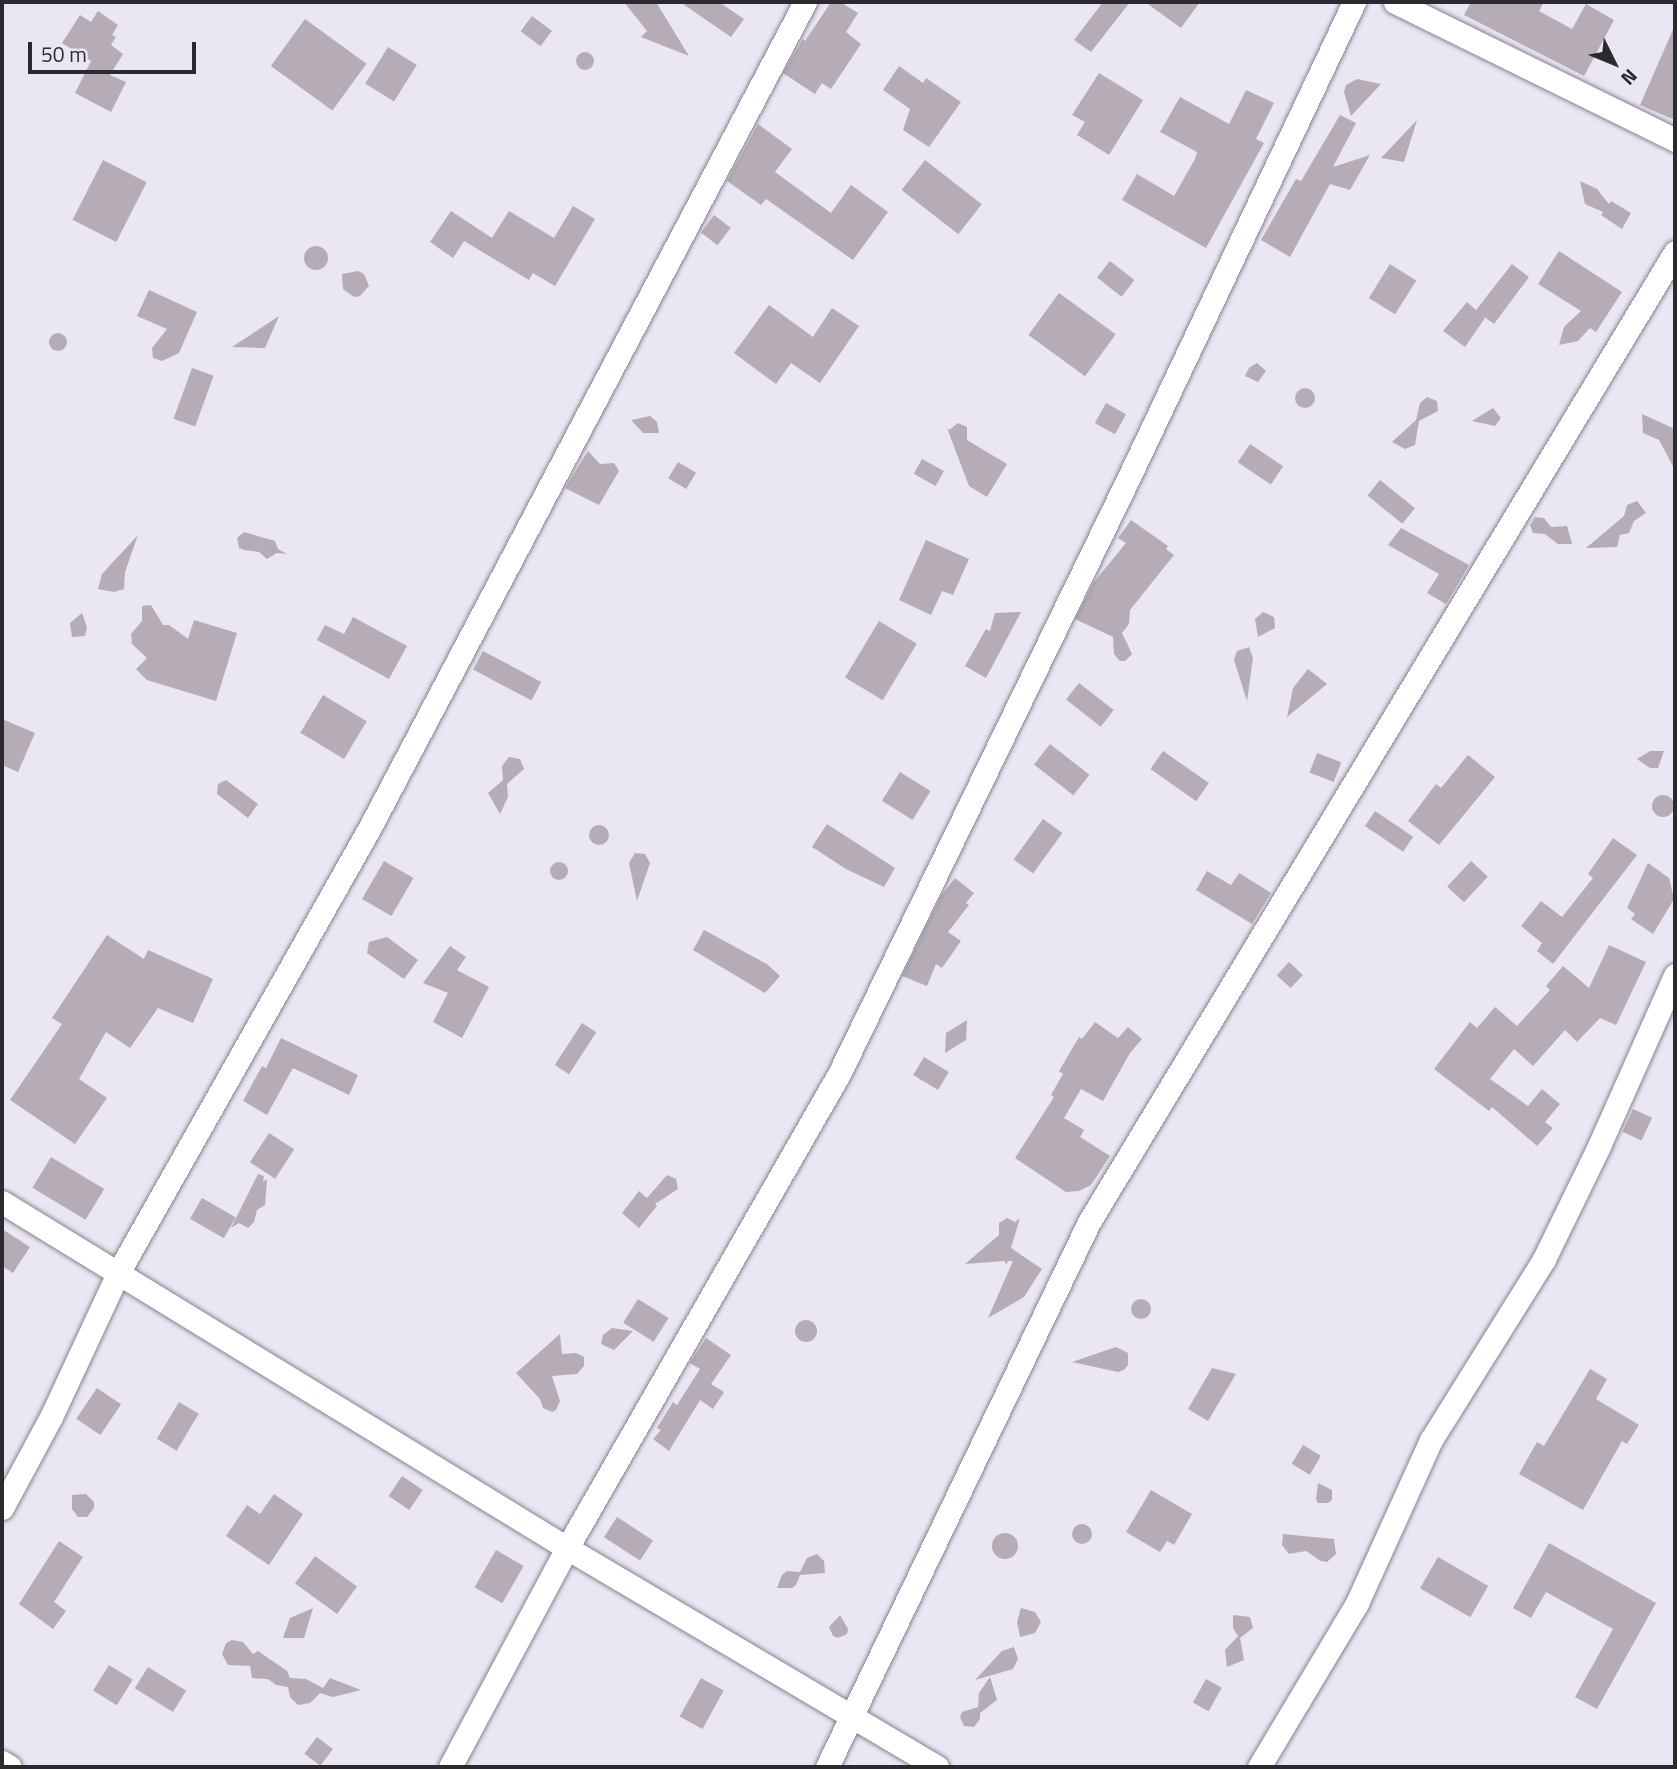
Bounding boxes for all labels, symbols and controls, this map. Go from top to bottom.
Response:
scale bar [32,28,200,72]
north arrow [1579,28,1649,98]
text: 50 m [41,38,87,70]
text: N [1615,63,1645,92]

